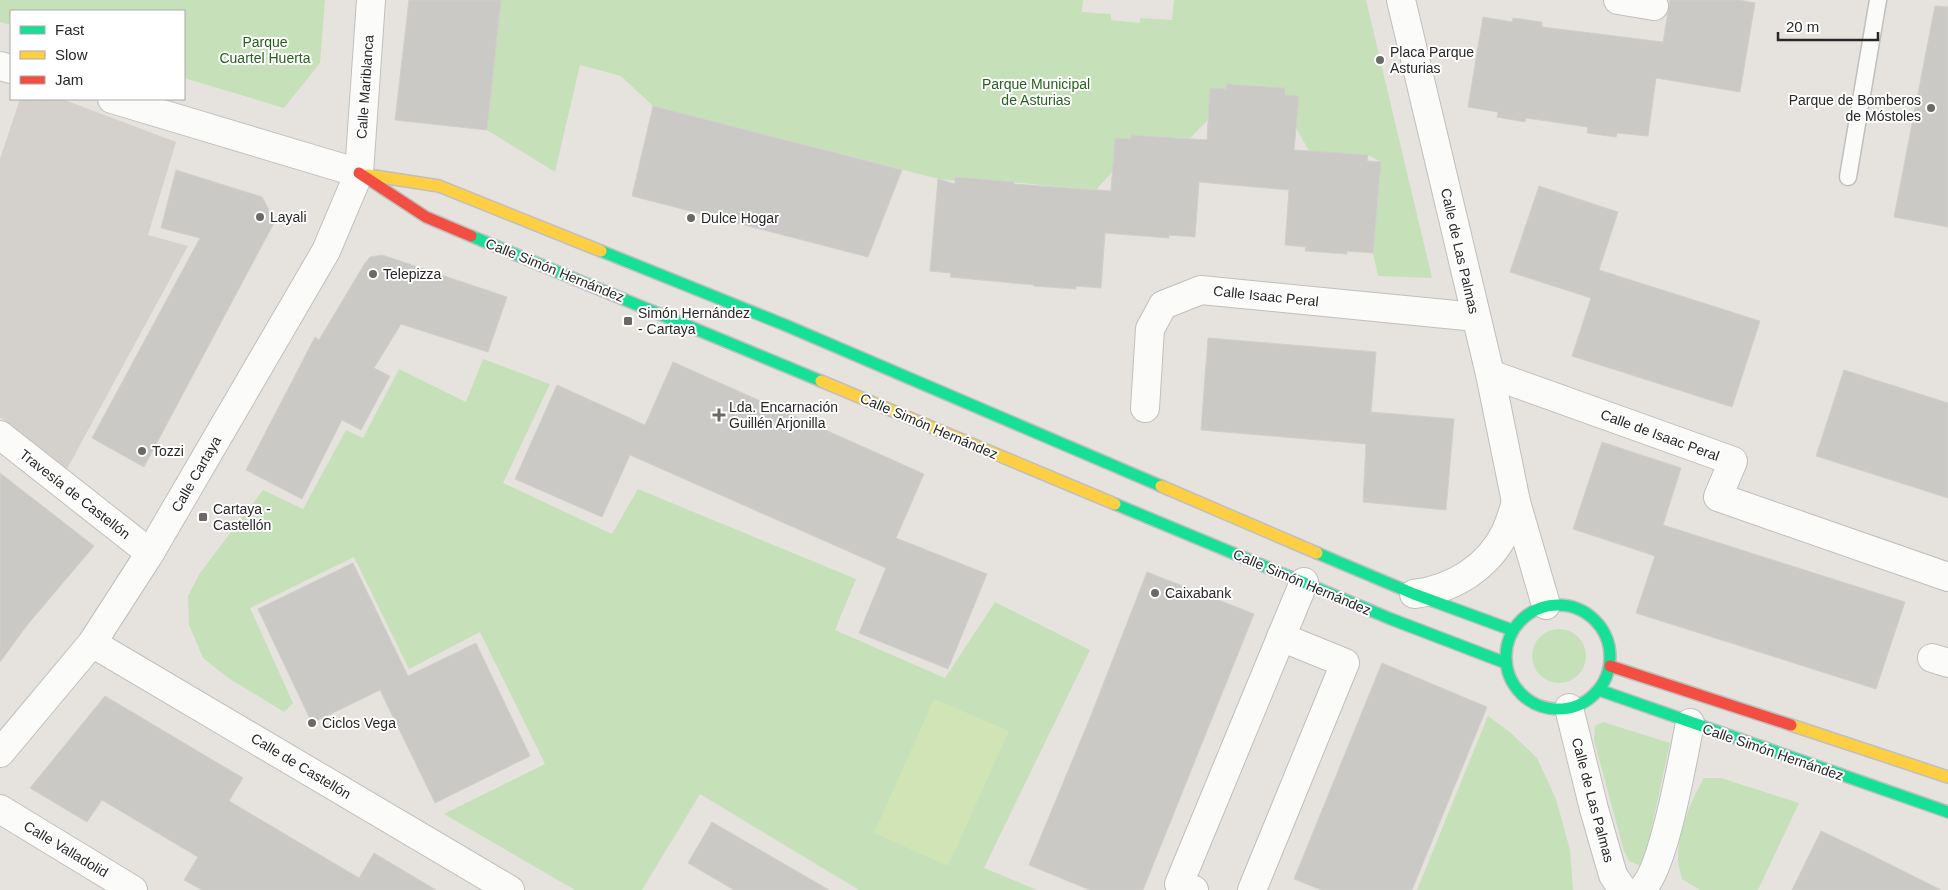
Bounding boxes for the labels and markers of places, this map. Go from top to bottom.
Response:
place label: Placa Parque Asturias [1390,44,1474,76]
marker: Placa Parque Asturias [1374,54,1386,66]
place label: Parque de Bomberos de Móstoles [1789,92,1921,124]
marker: Parque de Bomberos de Móstoles [1925,102,1937,114]
place label: Layali [270,209,307,225]
place label: Dulce Hogar [701,210,779,226]
marker: Layali [254,211,266,223]
marker: Dulce Hogar [685,212,697,224]
place label: Telepizza [383,266,442,282]
marker: Telepizza [367,268,379,280]
place label: Simón Hernández - Cartaya [638,305,750,337]
marker: Simón Hernández - Cartaya [622,315,634,327]
place label: Lda. Encarnación Guillén Arjonilla [729,399,838,431]
marker: Lda. Encarnación Guillén Arjonilla [713,409,725,421]
place label: Tozzi [152,443,184,459]
marker: Tozzi [136,445,148,457]
place label: Cartaya - Castellón [213,501,271,533]
marker: Cartaya - Castellón [197,511,209,523]
place label: Caixabank [1165,585,1232,601]
marker: Caixabank [1149,587,1161,599]
place label: Ciclos Vega [322,715,396,731]
marker: Ciclos Vega [306,717,318,729]

